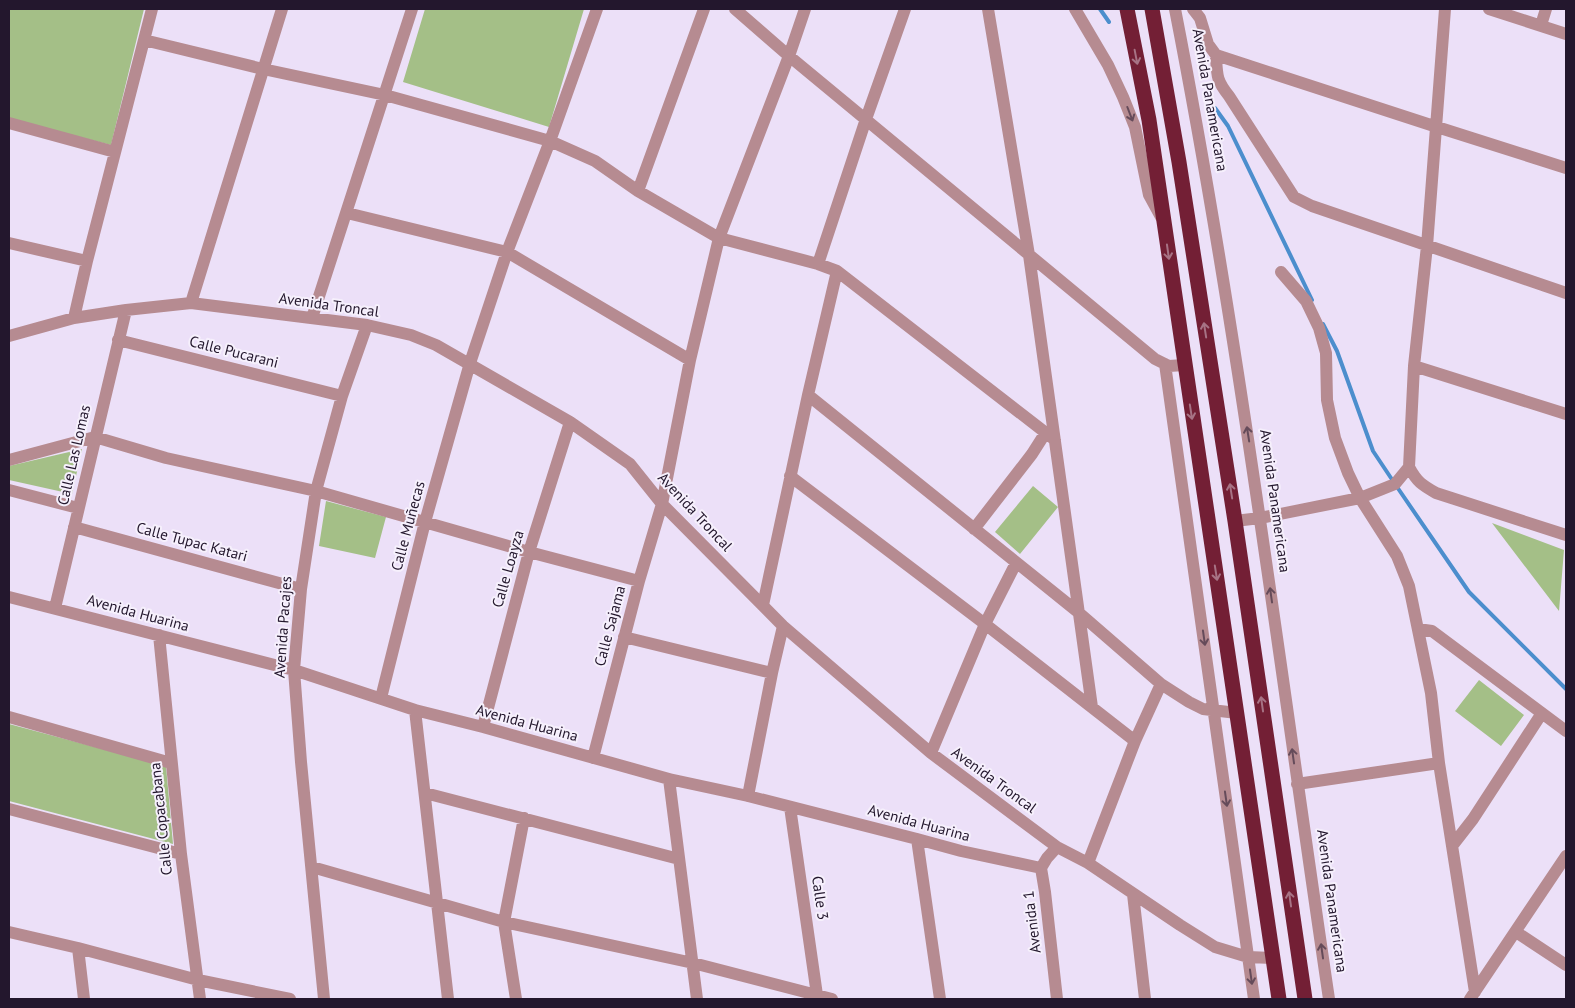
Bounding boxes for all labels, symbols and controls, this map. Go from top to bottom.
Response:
street label: Avenida Panamericana [1189,27,1232,173]
one-way arrow [1132,48,1142,64]
one-way arrow [1126,106,1135,121]
one-way arrow [1163,243,1173,259]
street label: Avenida Troncal [278,288,381,321]
one-way arrow [1200,323,1210,339]
street label: Calle Pucarani [188,331,281,372]
street label: Calle Las Lomas [53,403,94,507]
one-way arrow [1187,404,1197,420]
one-way arrow [1242,426,1252,442]
street label: Avenida Panamericana [1256,428,1295,574]
street label: Avenida Troncal [654,468,737,555]
street label: Calle Muñecas [386,479,429,573]
one-way arrow [1225,483,1235,499]
street label: Calle Tupac Katari [134,518,250,565]
street label: Calle Loayza [487,528,528,610]
one-way arrow [1211,565,1221,581]
street label: Avenida Pacajes [269,575,296,679]
street label: Calle Sajama [590,584,629,668]
one-way arrow [1266,587,1276,603]
street label: Avenida Huarina [85,590,191,635]
one-way arrow [1199,629,1209,645]
one-way arrow [1257,696,1267,712]
street label: Avenida Huarina [474,700,580,745]
street label: Avenida Troncal [948,742,1041,817]
one-way arrow [1288,748,1298,764]
street label: Calle Copacabana [145,762,176,876]
one-way arrow [1222,790,1232,806]
street label: Avenida Huarina [866,800,972,845]
street label: Avenida Panamericana [1313,828,1352,974]
street label: Calle 3 [808,875,833,921]
street label: Avenida 1 [1018,890,1045,954]
one-way arrow [1285,891,1295,907]
one-way arrow [1317,943,1327,959]
one-way arrow [1246,969,1256,985]

